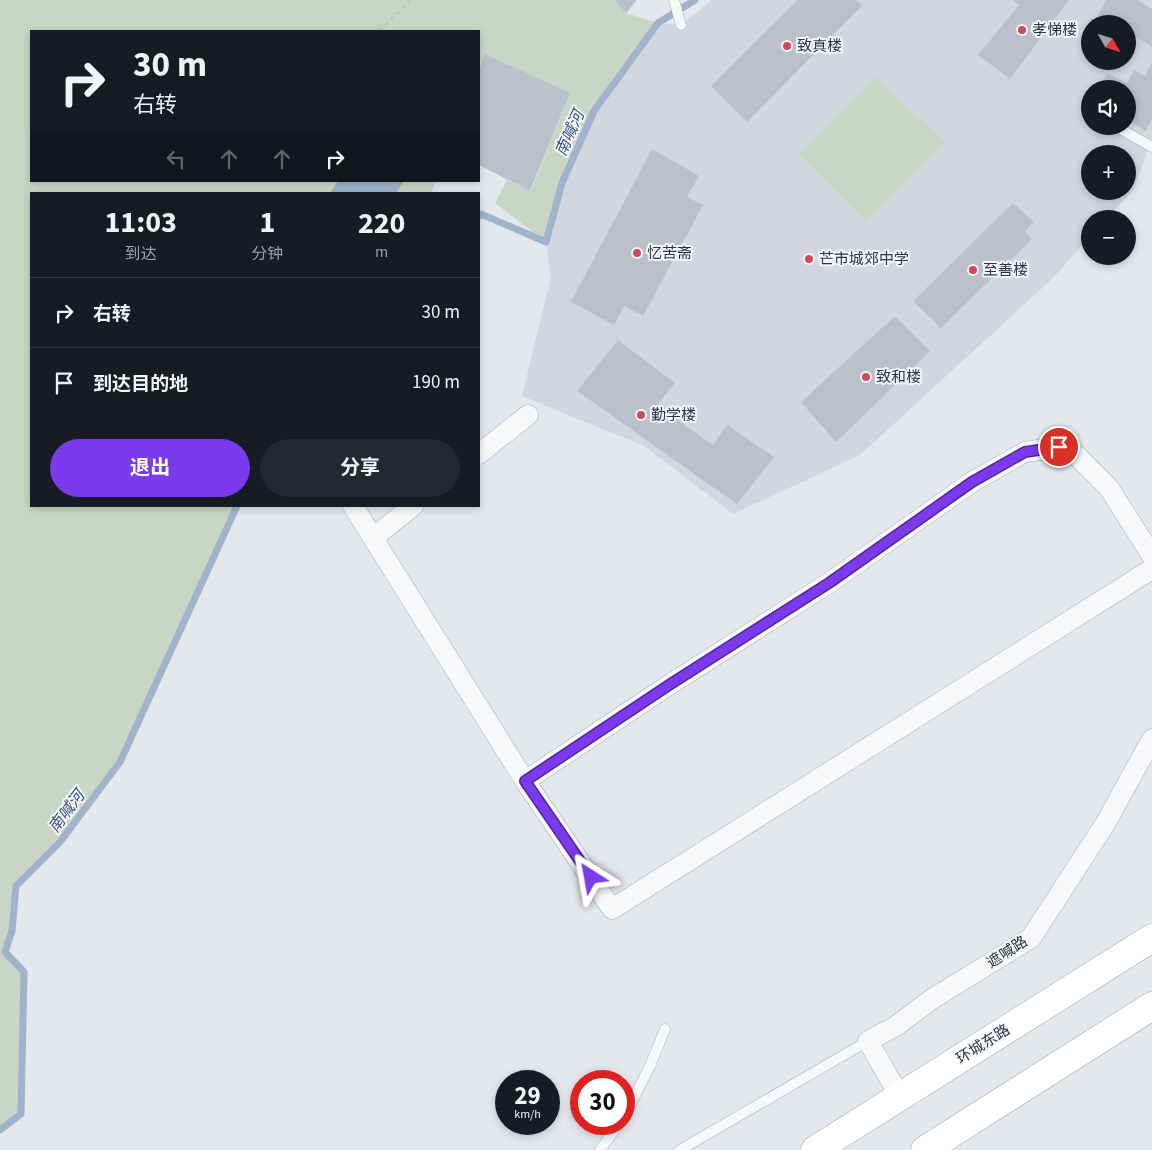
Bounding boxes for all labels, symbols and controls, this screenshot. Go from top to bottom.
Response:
north arrow [1081,15,1136,70]
map controls [1081,15,1136,265]
place label: 孝悌楼 [1032,20,1077,41]
marker: 孝悌楼 [1016,24,1028,36]
place label: 致真楼 [797,36,842,57]
text: 30 m [133,40,207,90]
marker: 致真楼 [781,40,793,52]
icon: right [50,50,115,115]
button: sound [1081,80,1136,135]
text: 右转 [133,89,177,121]
water label: 南喊河 [550,104,591,160]
icon: left [162,145,190,173]
icon: ahead [215,145,243,173]
icon: ahead [268,145,296,173]
icon: right [321,145,349,173]
button: + [1081,145,1136,200]
text: 11:03 [105,201,177,244]
text: 1 [259,201,275,244]
text: 220 [358,202,405,245]
button: − [1081,210,1136,265]
text: m [375,241,388,263]
text: 到达 [125,243,157,265]
text: 分钟 [251,243,283,265]
place label: 忆苦斋 [647,243,692,264]
marker: 忆苦斋 [631,247,643,259]
place label: 芒市城郊中学 [819,249,909,270]
marker: 芒市城郊中学 [803,253,815,265]
place label: 至善楼 [983,260,1028,281]
marker: 至善楼 [967,264,979,276]
icon: right [50,299,78,327]
text: 30 m [422,299,460,326]
text: 右转 [93,301,131,328]
place label: 致和楼 [876,367,921,388]
icon: arrive [50,369,78,397]
text: 190 m [412,369,460,396]
text: 到达目的地 [93,371,188,398]
marker: 致和楼 [860,371,872,383]
place label: 勤学楼 [651,405,696,426]
marker: 勤学楼 [635,409,647,421]
pin [1038,426,1080,468]
icon: arrive [1045,433,1073,461]
button: 退出 [50,439,250,497]
button: 分享 [260,439,460,497]
water label: 南喊河 [44,783,92,837]
position arrow [564,850,616,902]
street label: 遮喊路 [983,931,1032,973]
street label: 环城东路 [952,1020,1014,1069]
speed limit sign: 30 [570,1070,635,1135]
text: 29 [514,1078,541,1114]
text: km/h [514,1106,541,1123]

